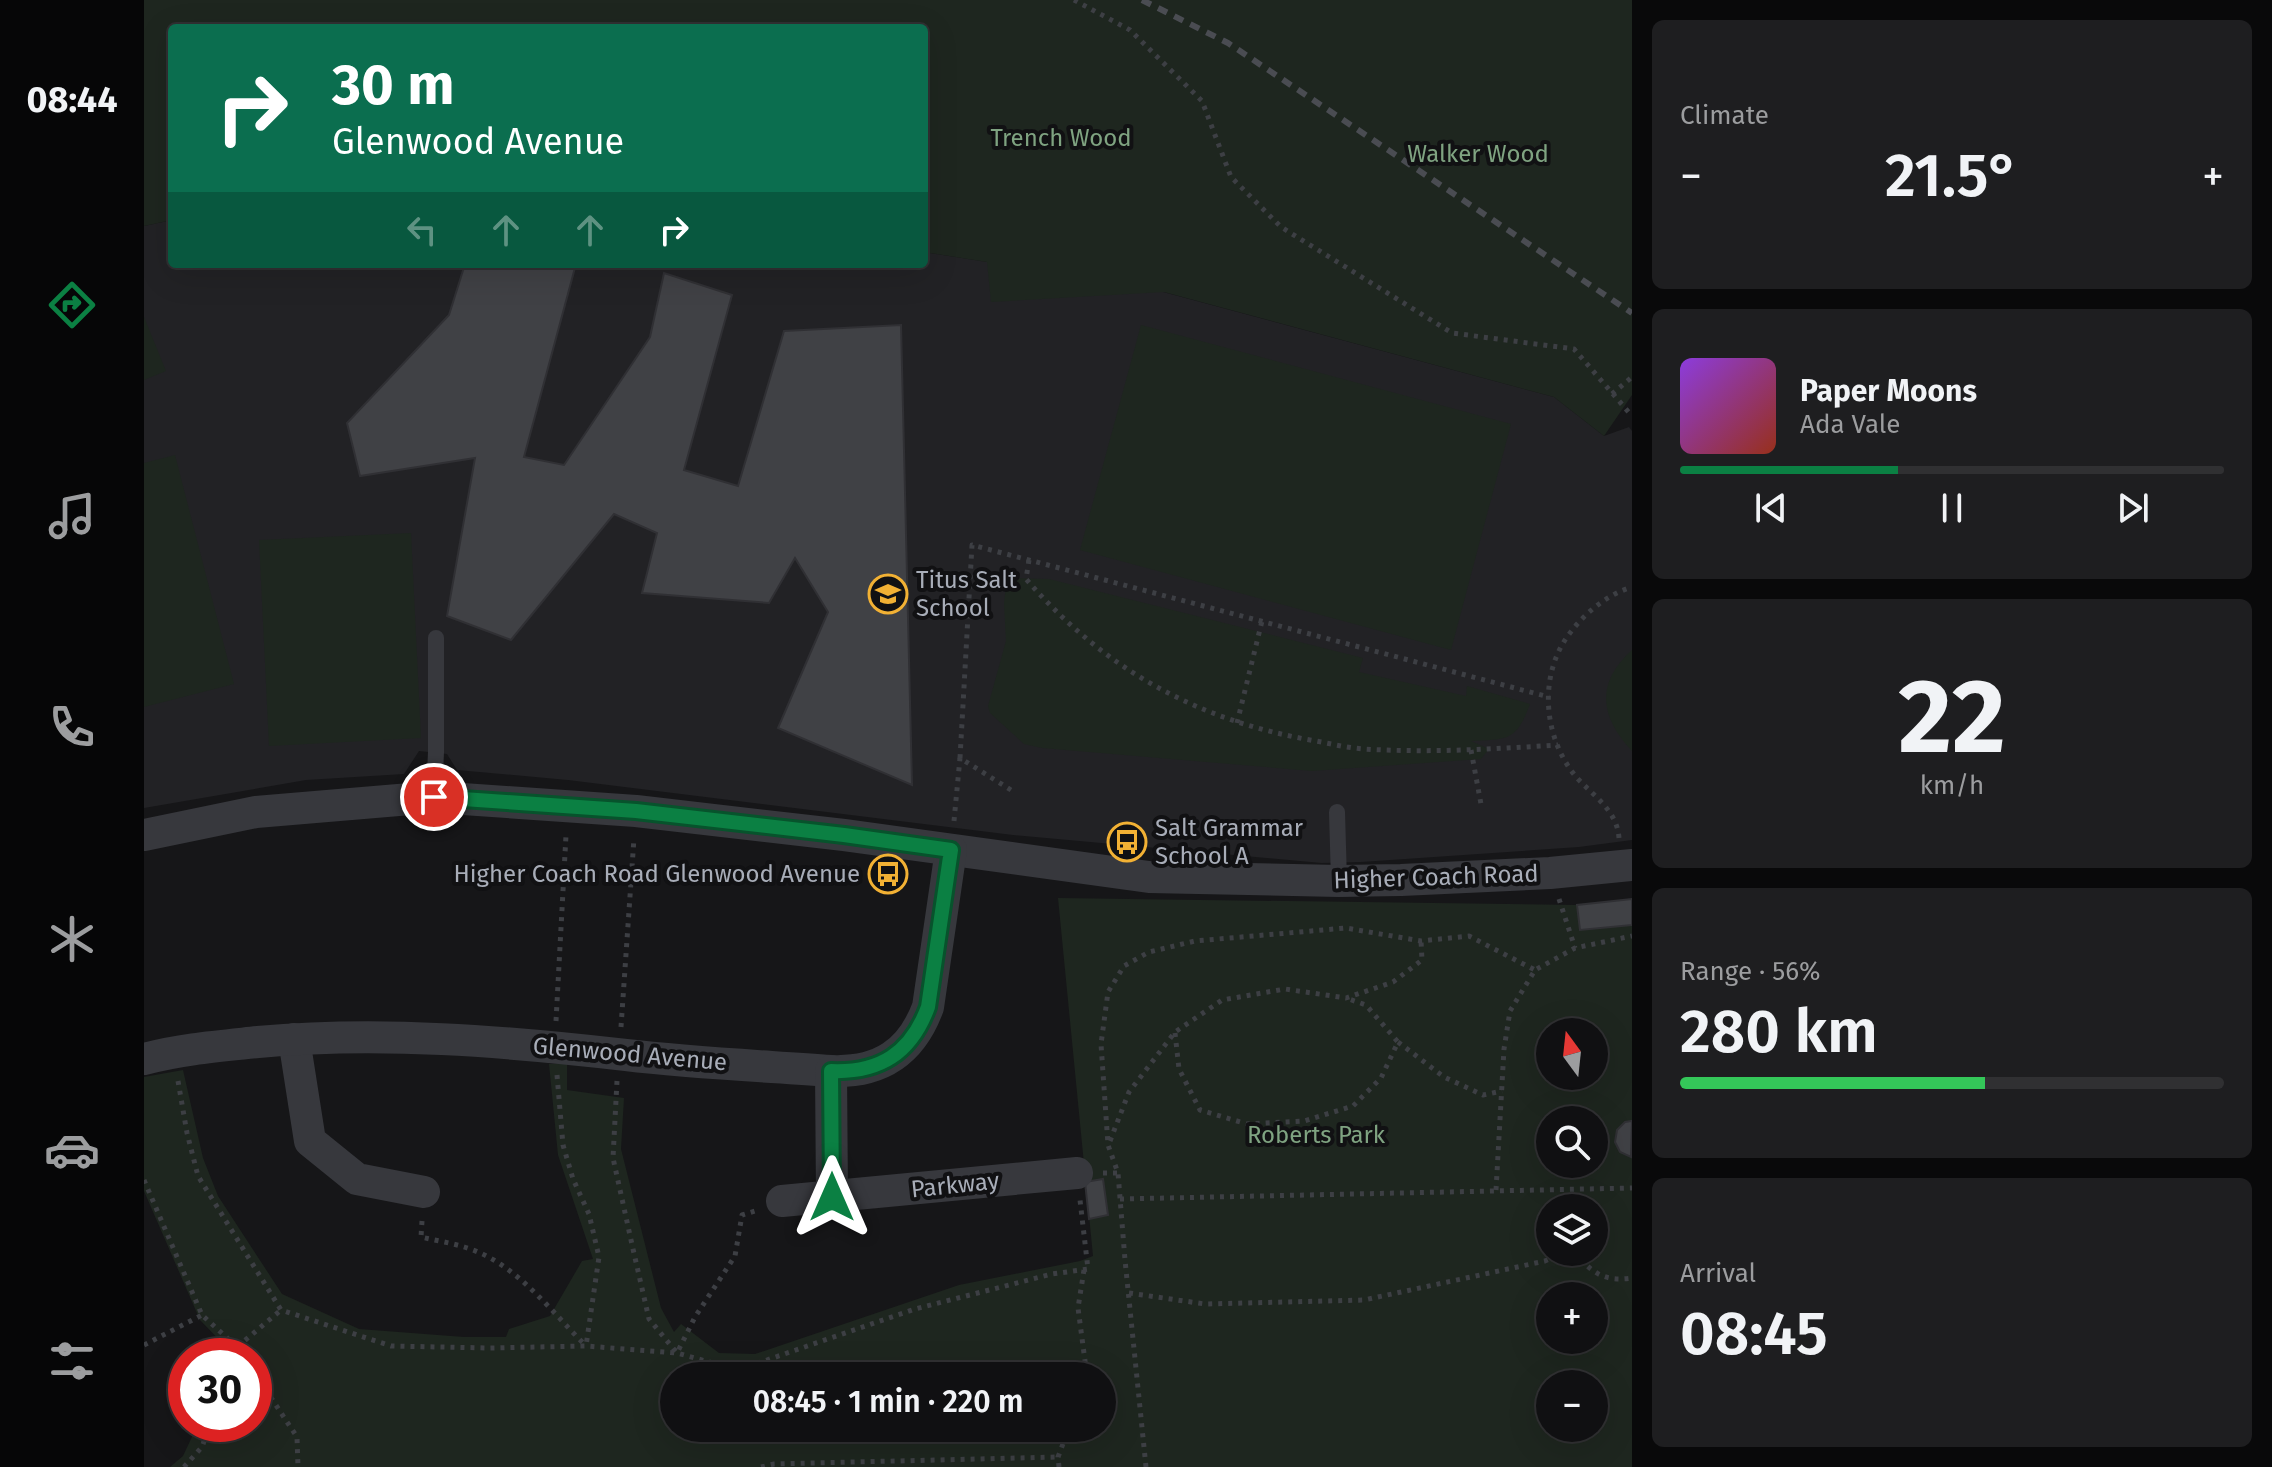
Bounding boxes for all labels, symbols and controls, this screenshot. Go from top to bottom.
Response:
text: 30 m [332,52,454,119]
icon: right [200,56,304,160]
text: 08:44 [26,78,118,122]
text: Climate [1680,100,1769,131]
text: Glenwood Avenue [332,120,624,164]
park label: Trench Wood [990,124,1132,152]
park label: Walker Wood [1407,140,1549,168]
text: 21.5° [1885,140,2019,212]
text: − [1680,150,1702,203]
text: + [2202,150,2224,203]
icon: left [400,208,444,252]
icon: ahead [484,208,528,252]
icon: ahead [568,208,612,252]
icon: right [652,208,696,252]
icon: directions [44,277,100,333]
text: Paper Moons [1800,373,1977,409]
text: Ada Vale [1800,409,1900,440]
icon: previous [1749,486,1793,530]
icon: pause [1930,486,1974,530]
icon: next [2111,486,2155,530]
icon: music [44,488,100,544]
place label: Titus Salt School [916,566,1017,622]
school or university icon: Titus Salt School [867,573,909,615]
text: 22 [1898,655,2006,780]
icon: phone [44,699,100,755]
pin [400,763,468,831]
text: km/h [1920,770,1984,801]
icon: arrive [412,775,456,819]
place label: Salt Grammar School A [1155,814,1304,870]
bus stop icon: Salt Grammar School A [1106,821,1148,863]
bus stop icon: Higher Coach Road Glenwood Avenue [867,853,909,895]
street label: Higher Coach Road [1333,859,1539,895]
place label: Higher Coach Road Glenwood Avenue [453,860,860,888]
icon: climate [44,911,100,967]
text: Range · 56% [1680,956,1821,987]
text: 280 km [1680,996,1878,1068]
north arrow [1536,1018,1608,1090]
map controls [1536,1018,1608,1442]
street label: Glenwood Avenue [532,1032,728,1076]
button: search [1536,1106,1608,1178]
park label: Roberts Park [1247,1121,1386,1149]
icon: car [44,1122,100,1178]
position arrow [790,1155,874,1239]
street label: Parkway [909,1166,1001,1204]
button: layers [1536,1194,1608,1266]
text: Arrival [1680,1258,1756,1289]
button: + [1536,1282,1608,1354]
text: 08:45 [1680,1298,1828,1370]
icon: filters [44,1333,100,1389]
speed limit sign: 30 [168,1338,272,1442]
button: − [1536,1370,1608,1442]
text: 08:45 · 1 min · 220 m [753,1384,1023,1420]

